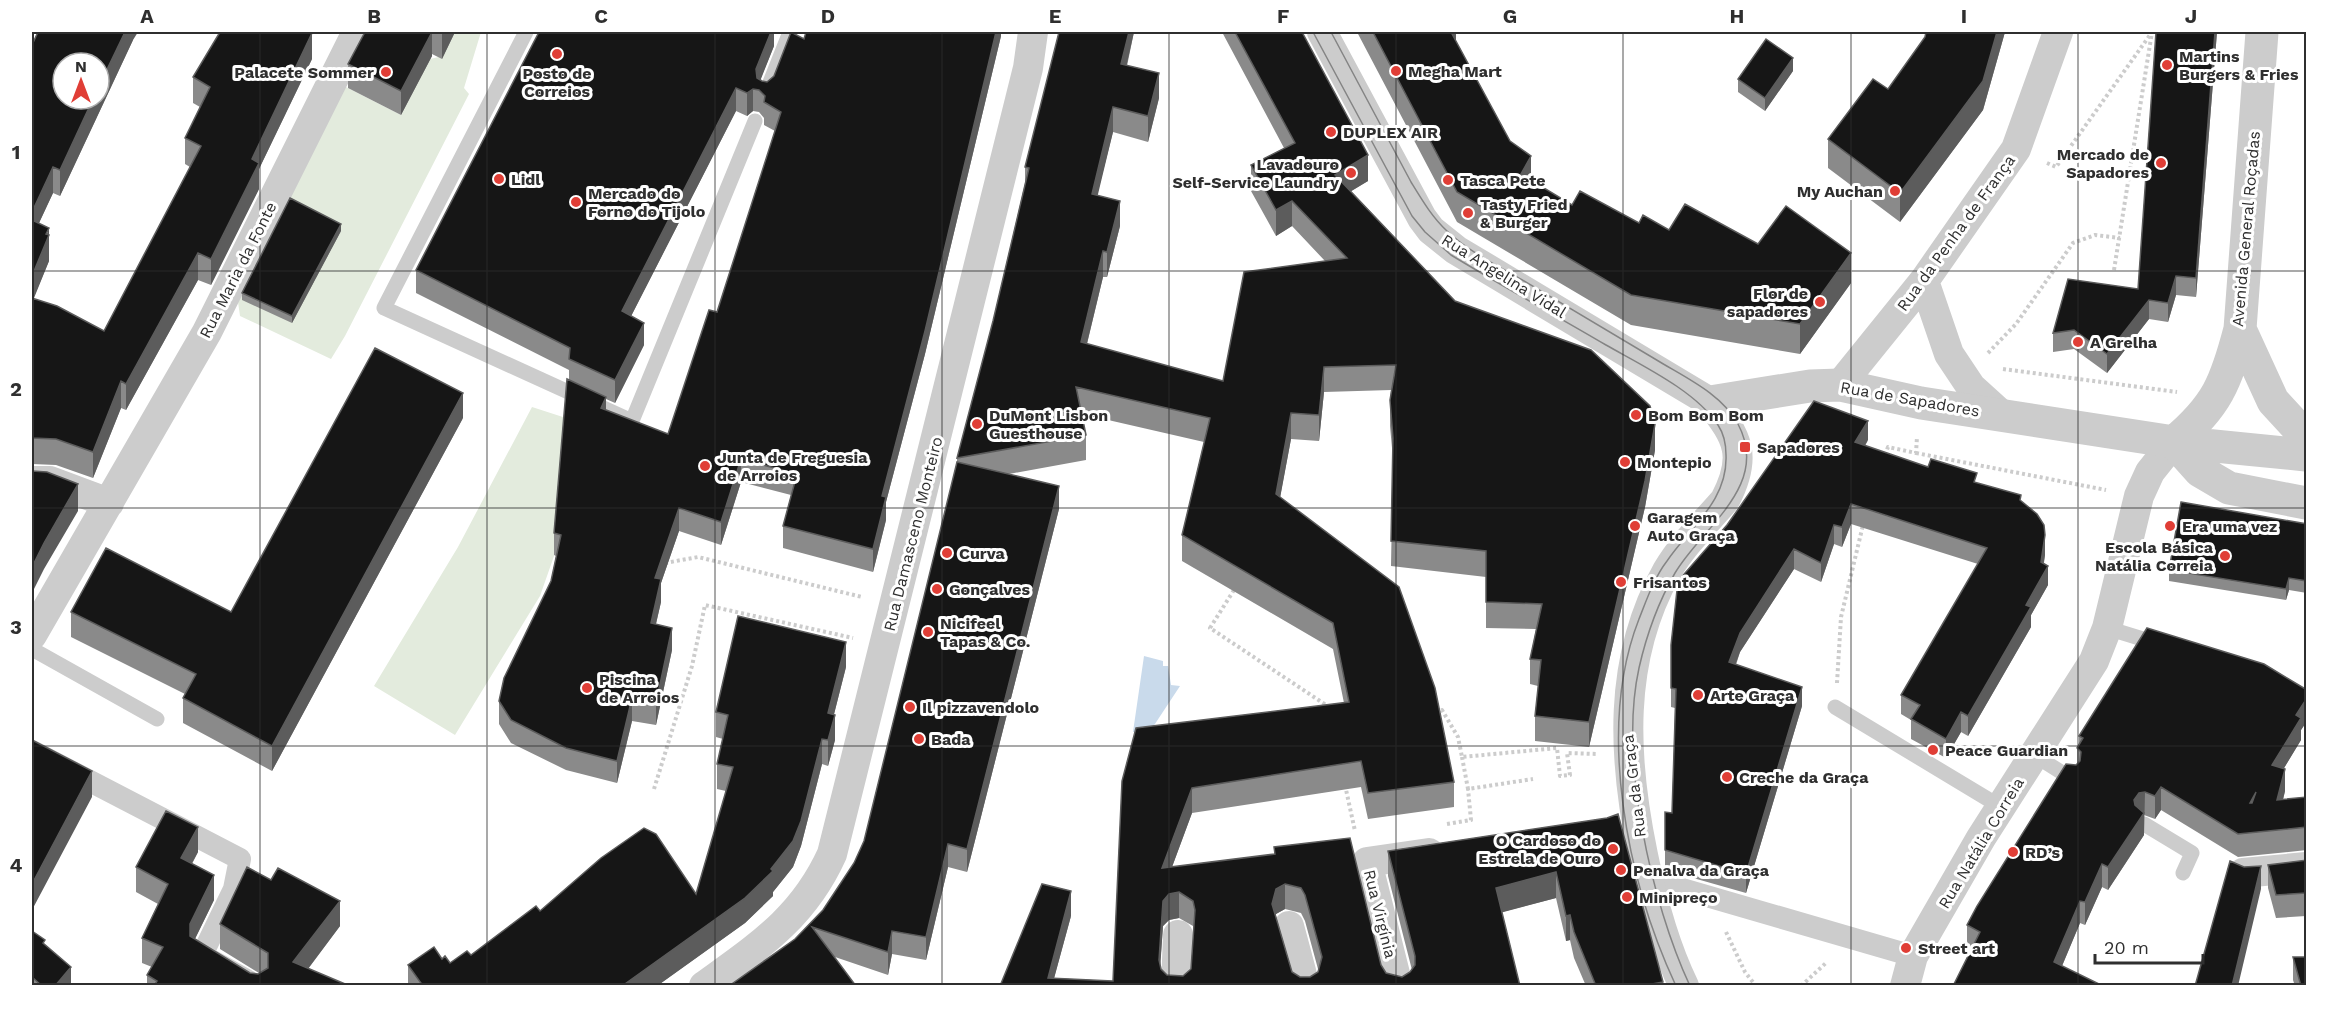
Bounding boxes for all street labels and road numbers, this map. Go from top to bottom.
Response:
street label: Avenida General Roçadas [2228,130,2264,328]
street label: Rua da Penha de França [1893,151,2019,315]
street label: Rua Maria da Fonte [195,199,281,341]
street label: Rua Angelina Vidal [1438,230,1570,322]
street label: Rua de Sapadores [1839,377,1981,421]
street label: Rua Damasceno Monteiro [880,435,946,633]
street label: Rua da Graça [1618,733,1650,839]
street label: Rua Natália Correia [1934,774,2028,912]
street label: Rua Virgínia [1360,868,1400,960]

